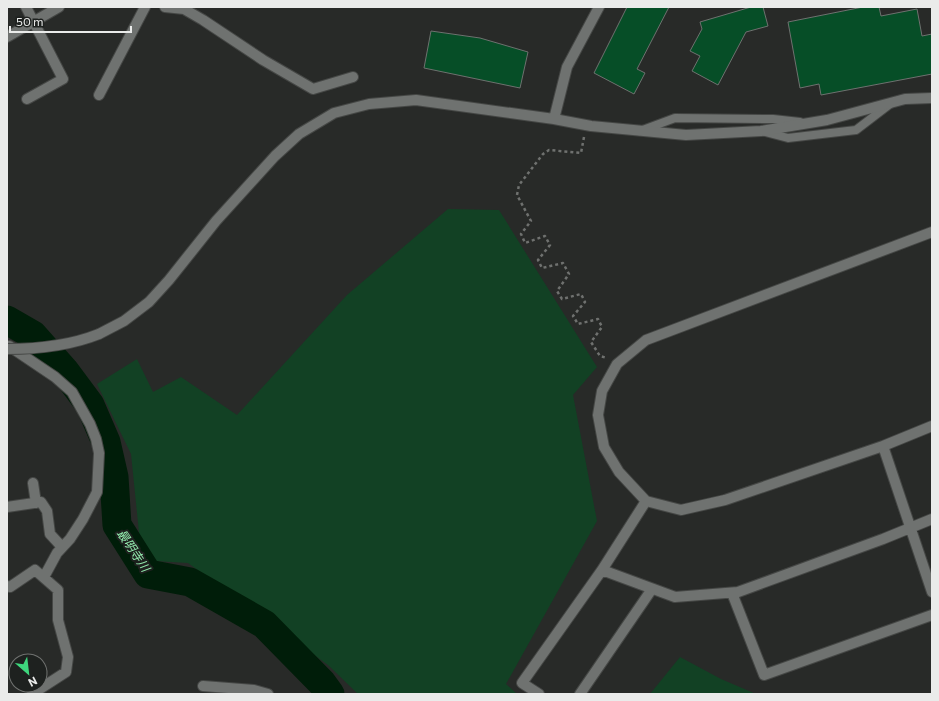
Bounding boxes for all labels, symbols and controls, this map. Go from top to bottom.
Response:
scale bar [10,8,131,34]
text: 50 m [16,14,44,28]
water label: 最明寺川 [115,526,154,575]
north arrow [8,653,48,693]
text: N [26,675,40,690]

